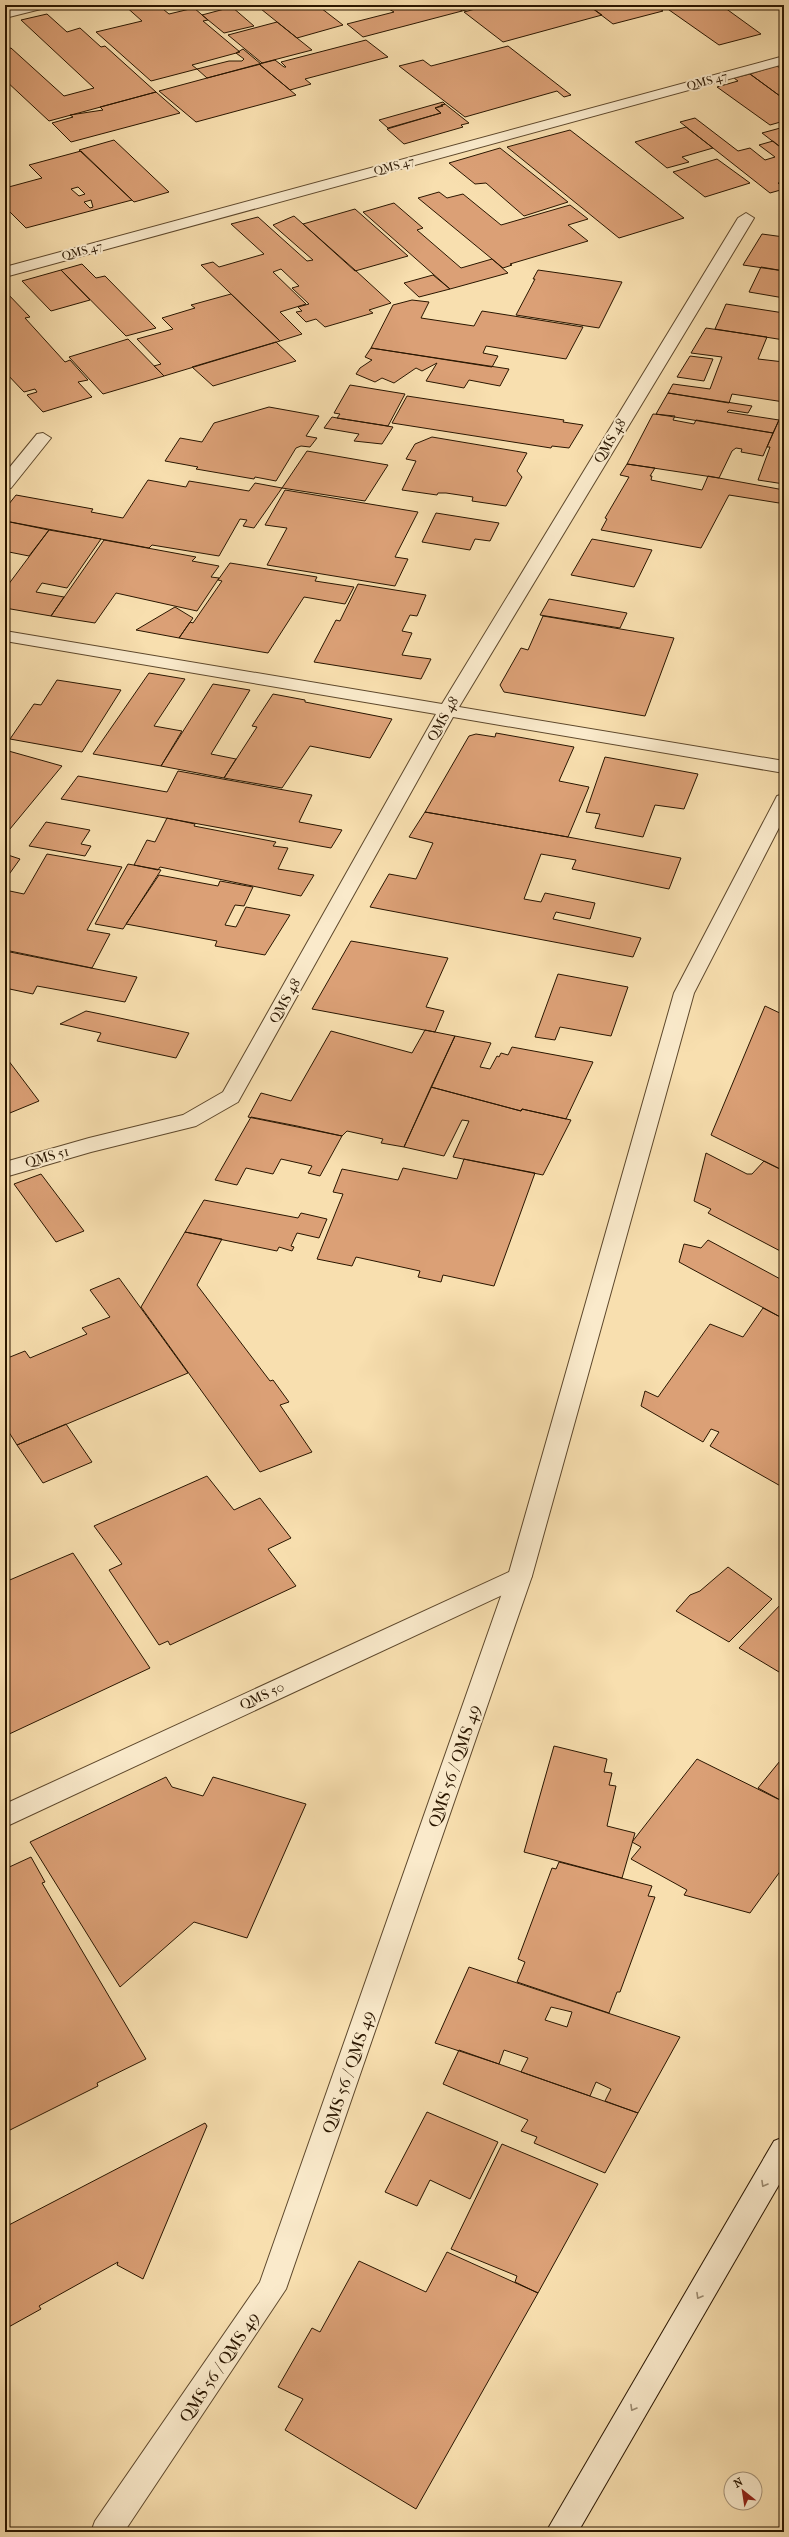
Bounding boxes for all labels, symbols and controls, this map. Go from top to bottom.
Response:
street label: QMS 47 [685,69,729,93]
street label: QMS 47 [372,154,416,178]
street label: QMS 47 [60,239,104,263]
street label: QMS 48 [590,416,630,466]
street label: QMS 48 [423,694,463,744]
street label: QMS 48 [266,975,304,1027]
street label: QMS 51 [23,1143,71,1171]
street label: QMS 50 [237,1678,287,1714]
street label: QMS 56 / QMS 49 [424,1702,484,1830]
street label: QMS 56 / QMS 49 [318,2008,378,2136]
one-way arrow [762,2180,769,2187]
one-way arrow [696,2292,703,2299]
street label: QMS 56 / QMS 49 [175,2308,263,2426]
one-way arrow [630,2404,637,2412]
north arrow [723,2471,763,2511]
text: N [731,2475,746,2490]

